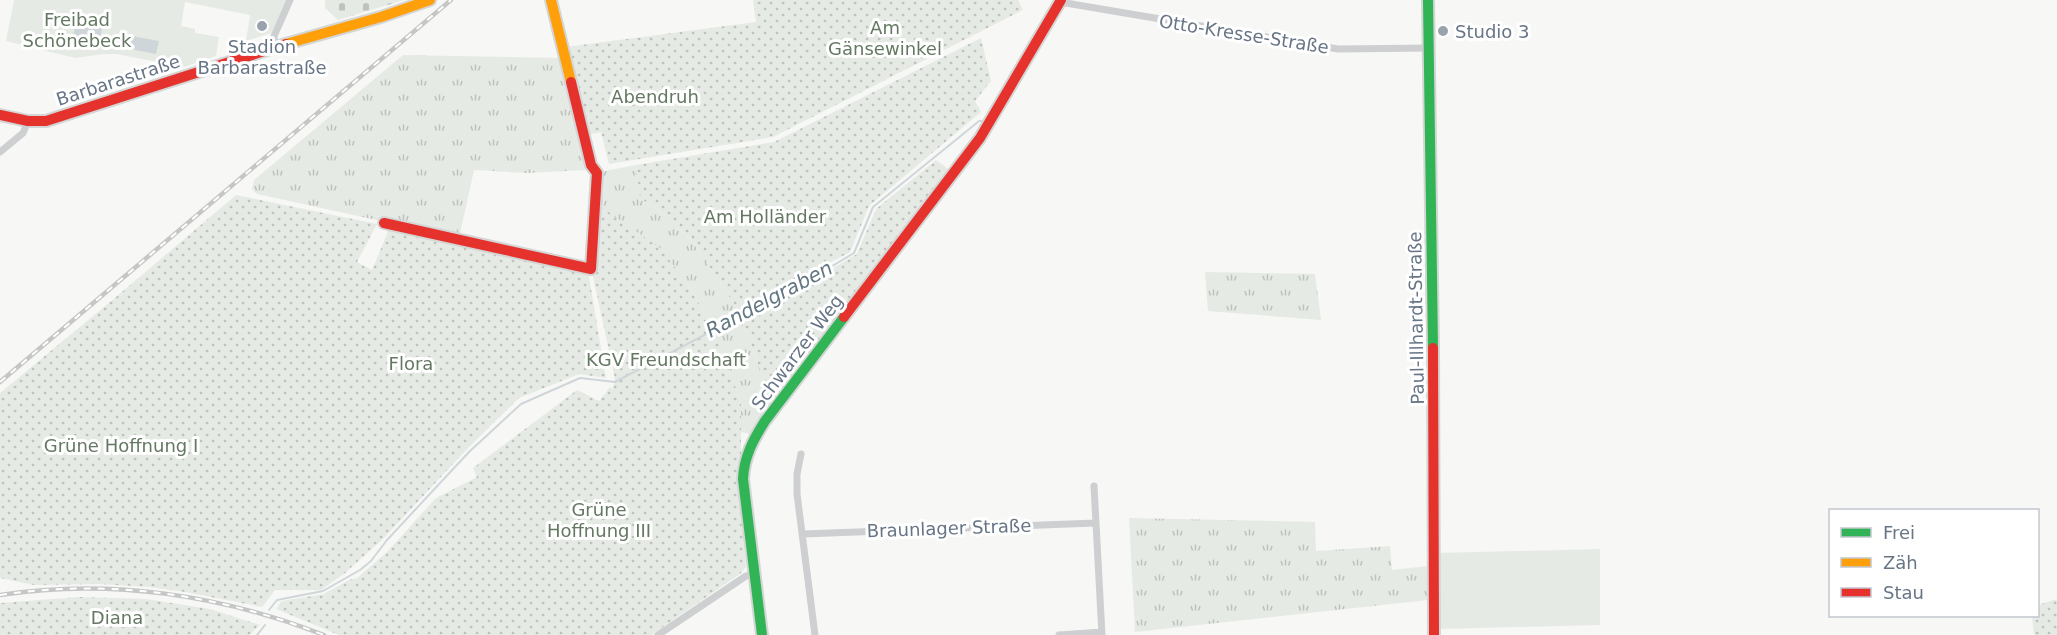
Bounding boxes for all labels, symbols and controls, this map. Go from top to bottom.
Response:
park label: Freibad Schönebeck [22,9,132,51]
street label: Otto-Kresse-Straße [1158,10,1330,58]
park label: Am Gänsewinkel [828,17,942,59]
marker: Stadion Barbarastraße [255,19,269,33]
place label: Studio 3 [1455,21,1530,42]
marker: Studio 3 [1436,24,1450,38]
place label: Stadion Barbarastraße [198,36,326,78]
street label: Barbarastraße [53,50,183,110]
park label: Abendruh [611,86,699,107]
park label: Am Holländer [704,206,827,227]
street label: Paul-Illhardt-Straße [1404,231,1428,405]
water label: Randelgraben [701,255,837,343]
street label: Schwarzer Weg [747,290,847,414]
park label: KGV Freundschaft [586,349,746,370]
park label: Flora [389,353,433,374]
park label: Grüne Hoffnung I [44,435,198,456]
park label: Grüne Hoffnung III [547,499,651,541]
legend [1829,509,2039,617]
street label: Braunlager Straße [866,515,1032,541]
text: Frei [1883,522,1915,543]
text: Zäh [1883,552,1918,573]
text: Stau [1883,582,1924,603]
park label: Diana [91,607,143,628]

